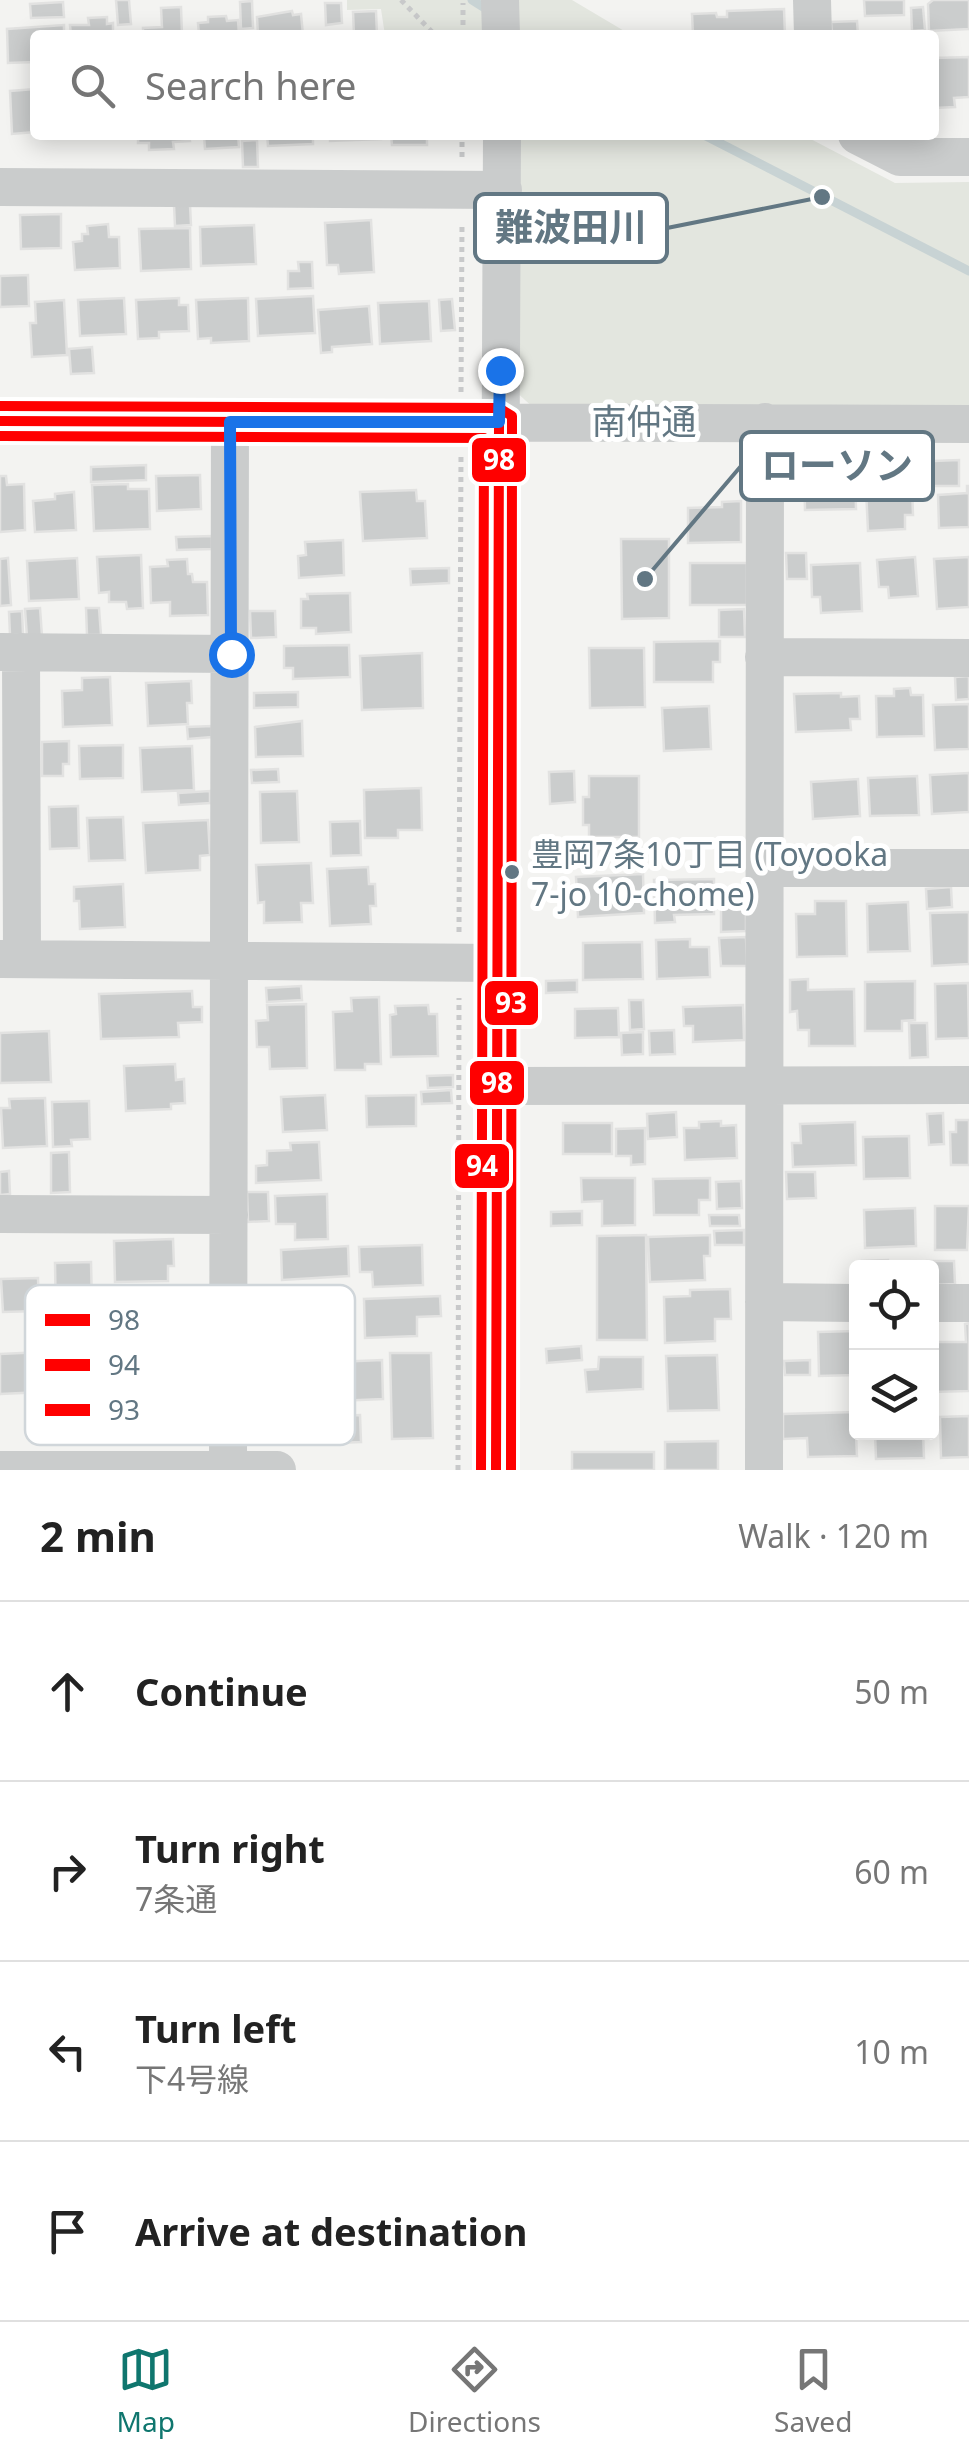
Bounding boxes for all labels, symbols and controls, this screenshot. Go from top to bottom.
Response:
search box [30,30,939,140]
icon: search [65,58,120,113]
text: Search here [145,59,356,111]
callout: 難波田川 [475,194,667,262]
text: 難波田川 [495,200,647,252]
route end [478,348,524,394]
street label: 南仲通 [591,397,697,444]
callout: ローソン [741,432,933,500]
line badge: 98 [470,436,528,484]
text: ローソン [761,438,913,490]
text: 98 [483,440,515,478]
route start [209,632,255,678]
place label: 豊岡7条10丁目 (Toyooka 7-jo 10-chome) [531,832,888,915]
marker: 豊岡7条10丁目 (Toyooka 7-jo 10-chome) [502,862,522,882]
line badge: 93 [483,979,540,1027]
text: 93 [495,983,527,1021]
line badge: 98 [468,1059,526,1107]
text: 98 [481,1063,513,1101]
line badge: 94 [453,1142,511,1190]
text: 94 [466,1146,498,1184]
map controls [849,1260,939,1440]
button: locate [849,1260,939,1350]
legend [25,1285,355,1445]
text: 98 [108,1300,140,1338]
text: 94 [108,1345,140,1383]
button: layers [849,1350,939,1440]
text: 93 [108,1390,140,1428]
text: 2 min [40,1507,156,1564]
text: Walk · 120 m [738,1514,929,1557]
icon: ahead [40,1664,95,1719]
text: Continue [135,1665,308,1717]
text: 50 m [854,1670,929,1713]
text: Turn right [135,1822,325,1874]
icon: right [40,1844,95,1899]
text: 60 m [854,1850,929,1893]
text: 7条通 [135,1877,217,1920]
text: Turn left [135,2002,297,2054]
icon: left [40,2024,95,2079]
text: 10 m [854,2030,929,2073]
text: 下4号線 [135,2057,249,2100]
icon: arrive [40,2204,95,2259]
text: Arrive at destination [135,2205,527,2257]
tab: Map [117,2342,175,2440]
tab: Directions [408,2342,541,2440]
tab: Saved [774,2342,852,2440]

